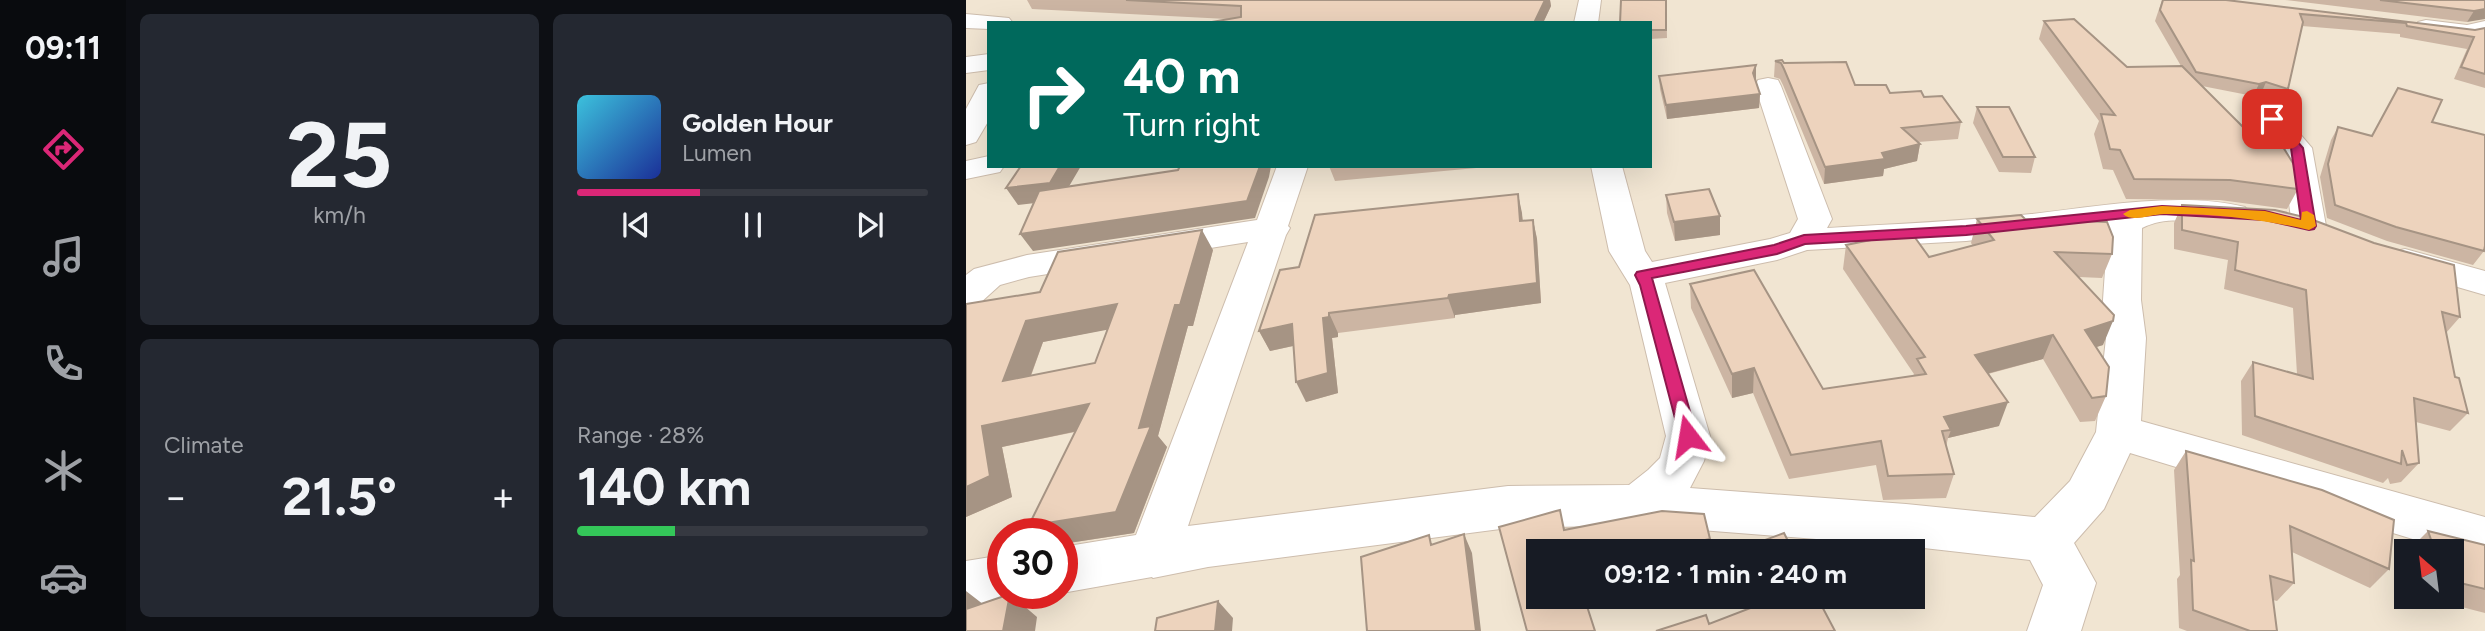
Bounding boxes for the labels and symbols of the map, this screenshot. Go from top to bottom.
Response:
pin [2242,89,2302,149]
position arrow [1651,399,1725,473]
speed limit sign: 30 [987,518,1078,609]
north arrow [2394,539,2464,609]

